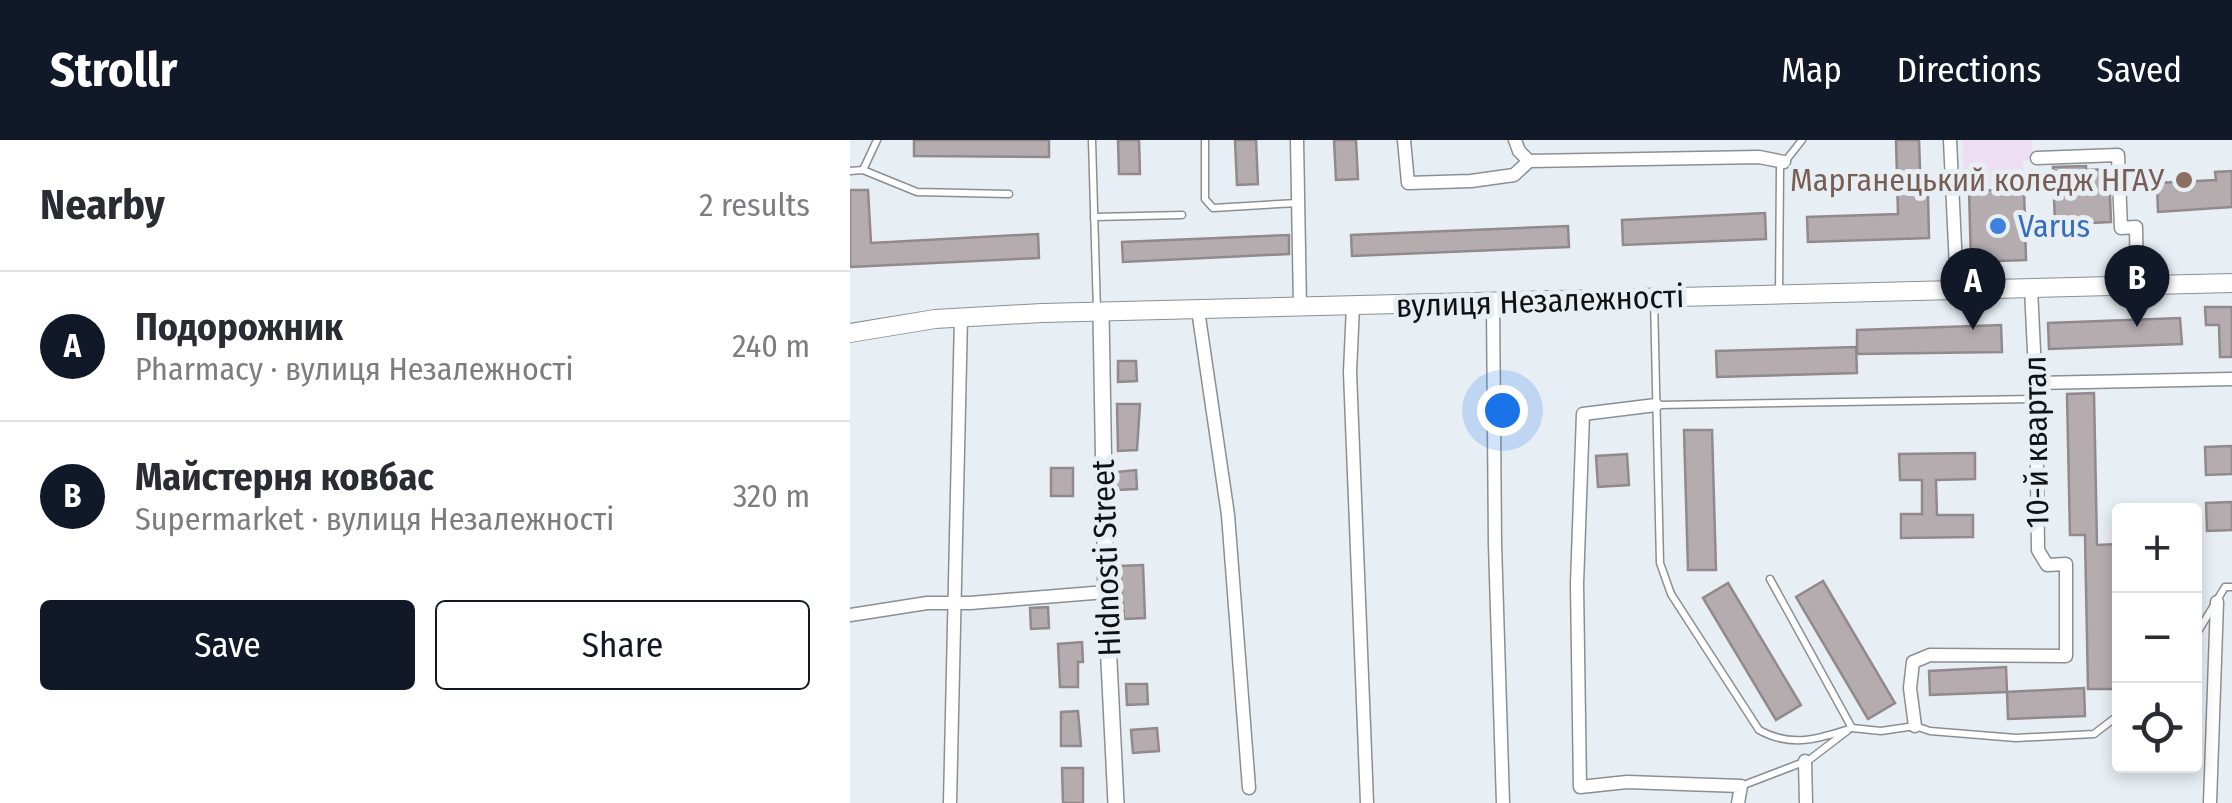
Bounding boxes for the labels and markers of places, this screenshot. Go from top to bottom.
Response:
place label: Марганецький коледж НГАУ [1790,161,2164,199]
marker: Марганецький коледж НГАУ [2173,169,2195,191]
place label: Varus [2018,207,2090,245]
marker: Varus [1987,215,2009,237]
pin: B [2104,244,2170,327]
pin: A [1940,248,2006,330]

